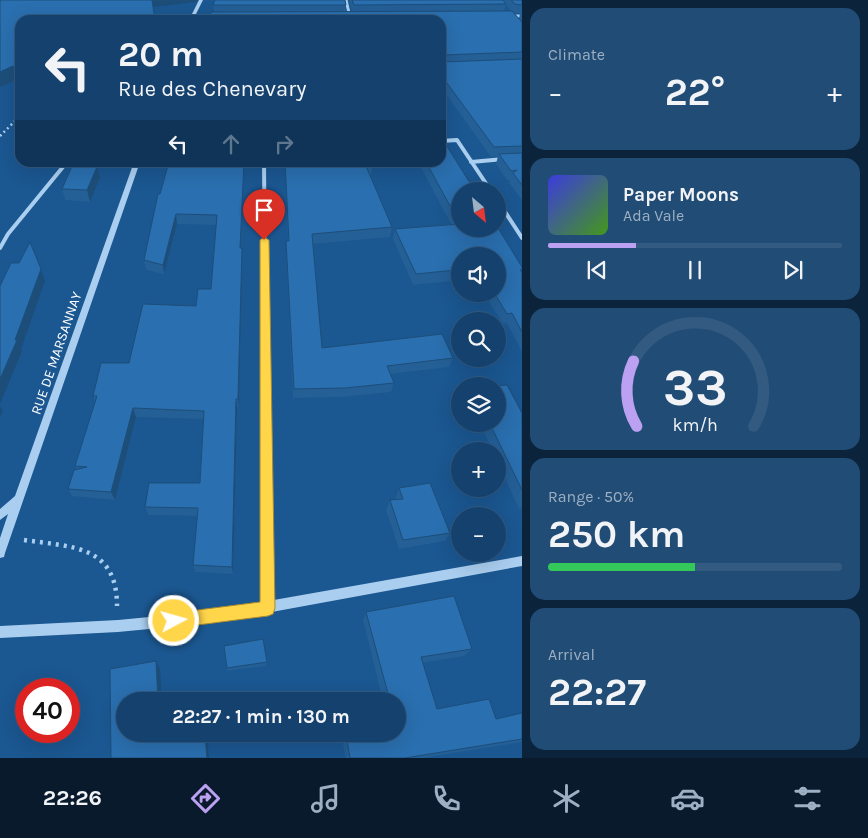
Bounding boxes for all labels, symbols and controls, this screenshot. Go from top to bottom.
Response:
text: 20 m [118,34,203,75]
icon: left [35,35,100,100]
text: Climate [548,45,605,64]
text: 22° [665,70,725,115]
text: Rue des Chenevary [118,76,306,102]
text: − [548,76,563,109]
text: + [827,76,842,109]
icon: left [164,130,192,158]
icon: ahead [217,130,245,158]
icon: right [270,130,298,158]
north arrow [451,182,506,238]
map controls [451,182,506,562]
text: Paper Moons [623,184,739,206]
pin [243,189,285,240]
icon: arrive [250,196,278,224]
text: Ada Vale [623,206,684,225]
button: sound [451,247,506,302]
icon: previous [583,256,611,284]
icon: pause [681,256,709,284]
icon: next [779,256,807,284]
street label: RUE DE MARSANNAY [27,289,86,417]
button: search [451,312,506,367]
text: 33 [663,357,727,418]
button: layers [451,377,506,432]
text: km/h [672,415,718,436]
button: + [451,442,506,497]
text: Range · 50% [548,487,634,506]
button: − [451,507,506,562]
text: 250 km [548,512,685,557]
position arrow [147,594,199,646]
text: Arrival [548,645,595,664]
text: 22:27 [548,670,646,715]
speed limit sign: 40 [15,678,80,743]
text: 22:27 · 1 min · 130 m [172,706,350,728]
icon: directions [188,781,223,816]
icon: music [308,781,343,816]
icon: phone [429,781,464,816]
icon: climate [549,781,584,816]
icon: car [670,781,705,816]
icon: filters [790,781,825,816]
text: 22:26 [43,785,102,811]

